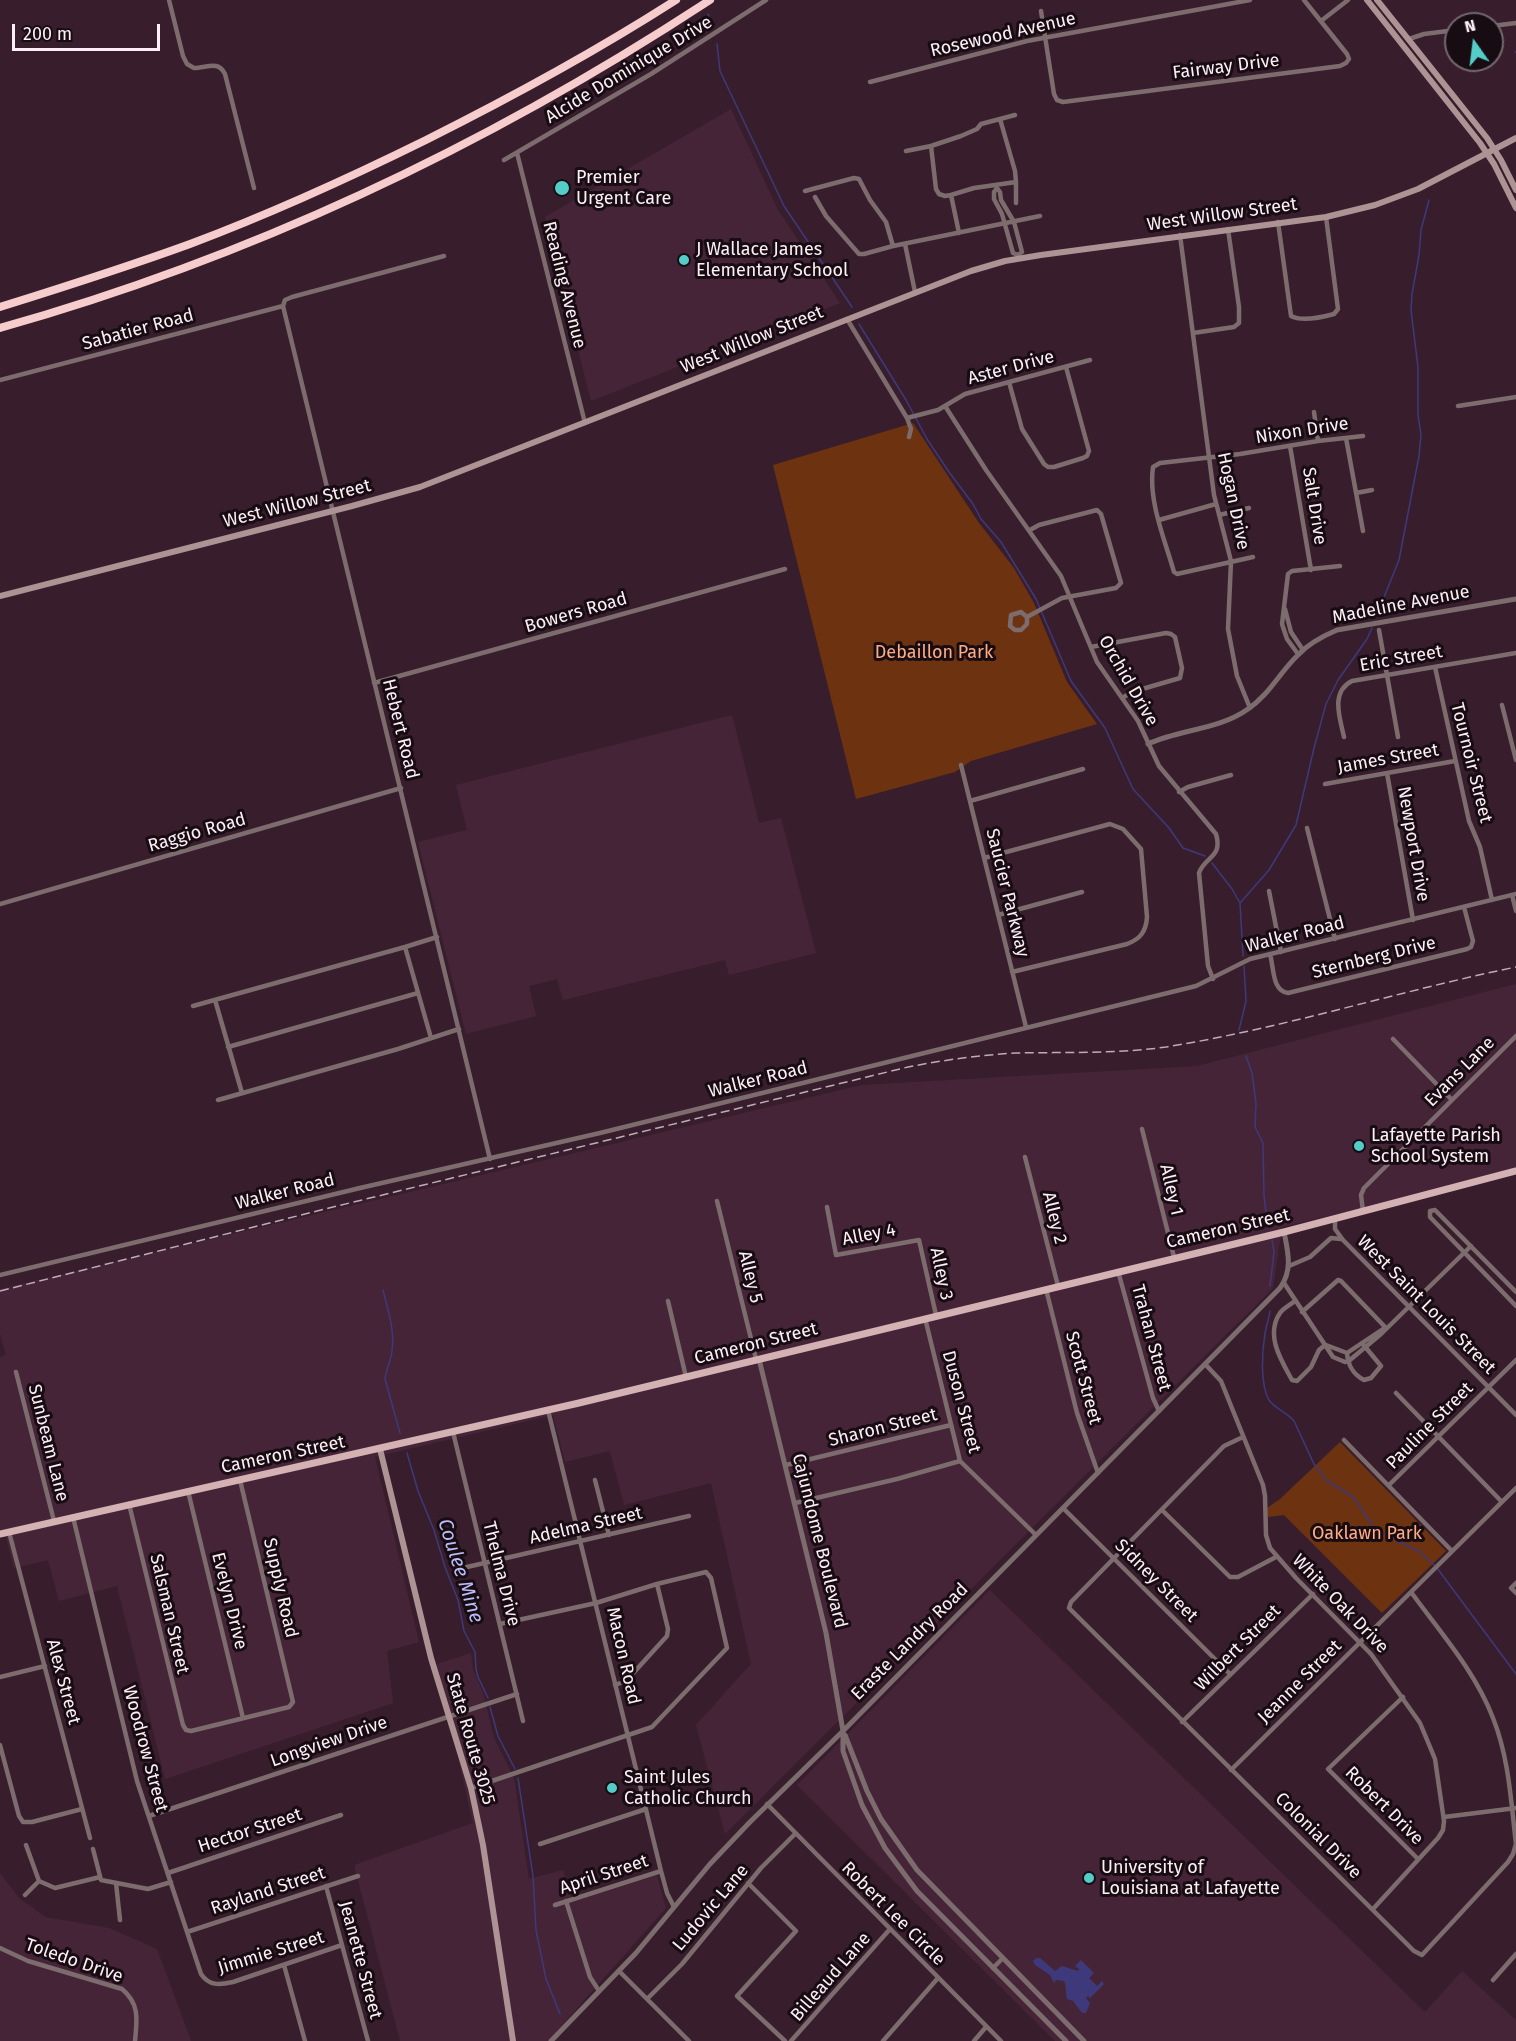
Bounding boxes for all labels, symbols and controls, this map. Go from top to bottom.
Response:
street label: Rosewood Avenue [928,8,1078,62]
scale bar [15,12,164,50]
street label: Alcide Dominique Drive [542,12,716,128]
north arrow [1444,12,1504,72]
text: N [1463,15,1477,36]
text: 200 m [23,23,72,45]
street label: Fairway Drive [1171,50,1281,84]
place label: Premier Urgent Care [576,167,671,210]
marker: Premier Urgent Care [553,179,571,197]
street label: West Willow Street [1145,194,1299,236]
street label: Reading Avenue [538,219,590,351]
place label: J Wallace James Elementary School [696,239,848,282]
marker: J Wallace James Elementary School [677,253,691,267]
street label: West Willow Street [678,302,826,378]
street label: Sabatier Road [80,305,196,355]
street label: Aster Drive [965,346,1057,390]
street label: Nixon Drive [1254,413,1350,449]
street label: Hogan Drive [1212,450,1254,552]
street label: Salt Drive [1297,466,1331,546]
street label: West Willow Street [221,475,373,533]
street label: Madeline Avenue [1330,581,1472,629]
street label: Bowers Road [522,588,630,638]
street label: Orchid Drive [1093,632,1163,730]
street label: Eric Street [1358,641,1444,677]
park label: Debaillon Park [875,642,993,664]
street label: Hebert Road [377,677,423,781]
street label: Tournoir Street [1446,701,1496,825]
street label: James Street [1336,739,1440,779]
street label: Newport Drive [1392,785,1434,903]
street label: Raggio Road [146,809,248,857]
street label: Saucier Parkway [981,826,1033,960]
street label: Walker Road [1243,912,1347,958]
street label: Sternberg Drive [1310,932,1438,984]
street label: Evans Lane [1420,1032,1500,1112]
street label: Walker Road [706,1057,810,1103]
place label: Lafayette Parish School System [1371,1125,1501,1168]
marker: Lafayette Parish School System [1352,1139,1366,1153]
street label: Alley 1 [1155,1162,1187,1218]
street label: Walker Road [233,1169,337,1215]
street label: Alley 2 [1037,1190,1071,1246]
street label: Cameron Street [1164,1204,1292,1254]
street label: Alley 4 [841,1219,897,1251]
street label: West Saint Louis Street [1352,1231,1500,1379]
street label: Alley 3 [925,1246,957,1302]
street label: Alley 5 [733,1249,767,1305]
street label: Trahan Street [1126,1282,1176,1394]
street label: Cameron Street [692,1318,820,1370]
street label: Scott Street [1060,1329,1106,1427]
street label: Duson Street [937,1348,985,1456]
street label: Pauline Street [1382,1378,1478,1474]
street label: Sunbeam Lane [23,1382,73,1504]
street label: Sharon Street [826,1404,940,1452]
street label: Cameron Street [219,1431,347,1479]
street label: Cajundome Boulevard [787,1451,851,1631]
street label: Adelma Street [528,1503,644,1549]
water label: Coulee Mine [432,1516,488,1626]
street label: Thelma Drive [478,1519,524,1629]
park label: Oaklawn Park [1312,1523,1422,1545]
street label: Sidney Street [1110,1535,1202,1627]
street label: Supply Road [258,1536,302,1640]
street label: Evelyn Drive [207,1550,251,1652]
street label: White Oak Drive [1287,1550,1393,1658]
street label: Salsman Street [145,1552,193,1676]
street label: Eraste Landry Road [847,1579,973,1705]
street label: Wilbert Street [1190,1600,1286,1696]
street label: Macon Road [601,1605,645,1707]
street label: Jeanne Street [1254,1636,1346,1728]
street label: Alex Street [41,1637,85,1727]
street label: State Route 3025 [441,1671,499,1807]
street label: Woodrow Street [118,1683,172,1815]
street label: Longview Drive [268,1712,390,1772]
street label: Robert Drive [1340,1762,1428,1850]
place label: Saint Jules Catholic Church [624,1767,751,1810]
marker: Saint Jules Catholic Church [605,1781,619,1795]
street label: Colonial Drive [1270,1788,1366,1884]
street label: Hector Street [195,1804,305,1858]
street label: April Street [557,1851,651,1899]
place label: University of Louisiana at Lafayette [1101,1857,1280,1900]
street label: Robert Lee Circle [837,1858,949,1970]
street label: Ludovic Lane [668,1860,754,1956]
street label: Rayland Street [208,1862,328,1920]
marker: University of Louisiana at Lafayette [1082,1871,1096,1885]
street label: Jeanette Street [334,1899,386,2021]
street label: Jimmie Street [215,1927,327,1979]
street label: Billeaud Lane [786,1928,876,2026]
street label: Toledo Drive [22,1934,126,1988]

